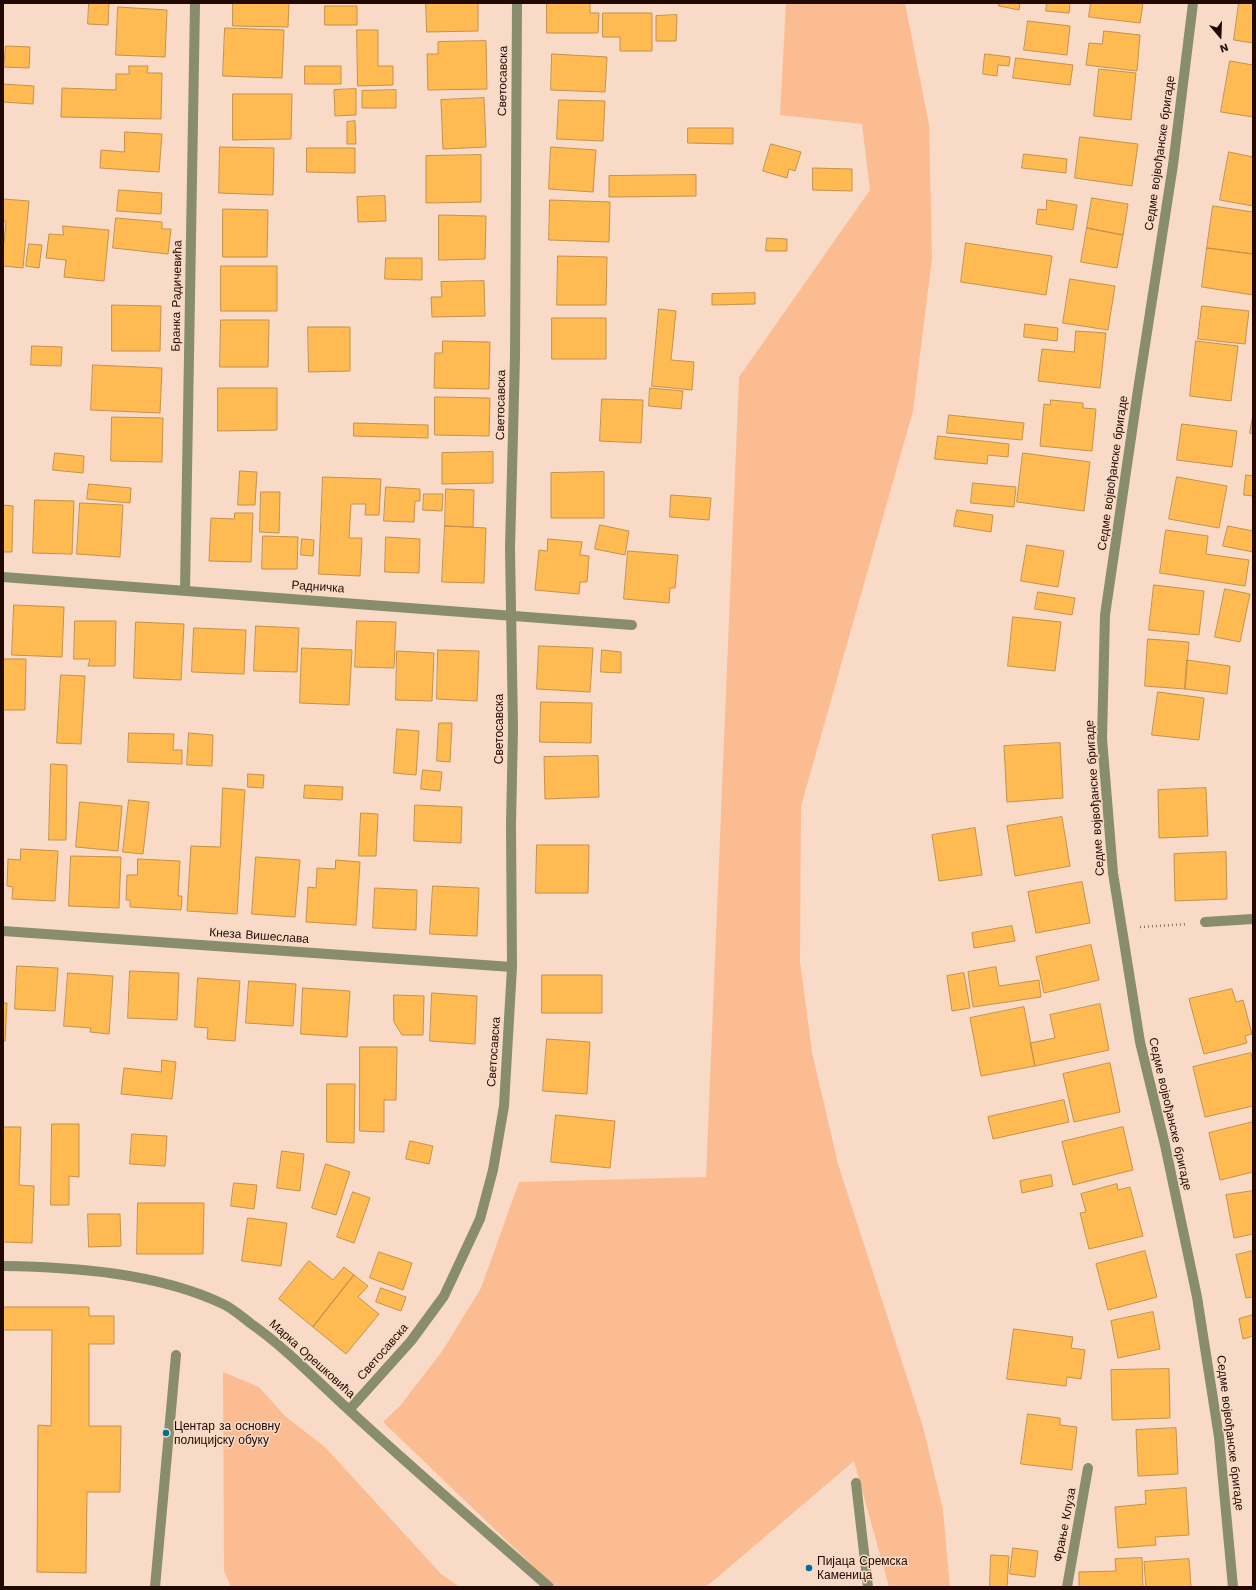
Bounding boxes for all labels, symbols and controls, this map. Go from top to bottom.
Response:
north arrow [1200,16,1240,56]
text: N [1218,40,1230,55]
street label: Светосавска [495,46,511,116]
street label: Седме војвођанске бригаде [1142,75,1178,231]
street label: Бранка Радичевића [169,240,185,352]
street label: Светосавска [493,370,509,440]
street label: Седме војвођанске бригаде [1095,395,1131,551]
street label: Радничка [291,578,345,596]
street label: Светосавска [492,694,506,764]
street label: Седме војвођанске бригаде [1082,719,1108,877]
street label: Кнеза Вишеслава [209,925,309,947]
street label: Светосавска [484,1016,504,1088]
street label: Седме војвођанске бригаде [1145,1036,1195,1192]
street label: Марка Орешковића [266,1317,358,1401]
street label: Светосавска [354,1321,412,1383]
street label: Седме војвођанске бригаде [1213,1354,1247,1512]
place label: Центар за основну полицијску обуку [174,1419,280,1447]
marker: Центар за основну полицијску обуку [161,1428,171,1438]
street label: Фрање Клуза [1051,1487,1079,1563]
place label: Пијаца Сремска Каменица [817,1554,908,1582]
marker: Пијаца Сремска Каменица [804,1563,814,1573]

